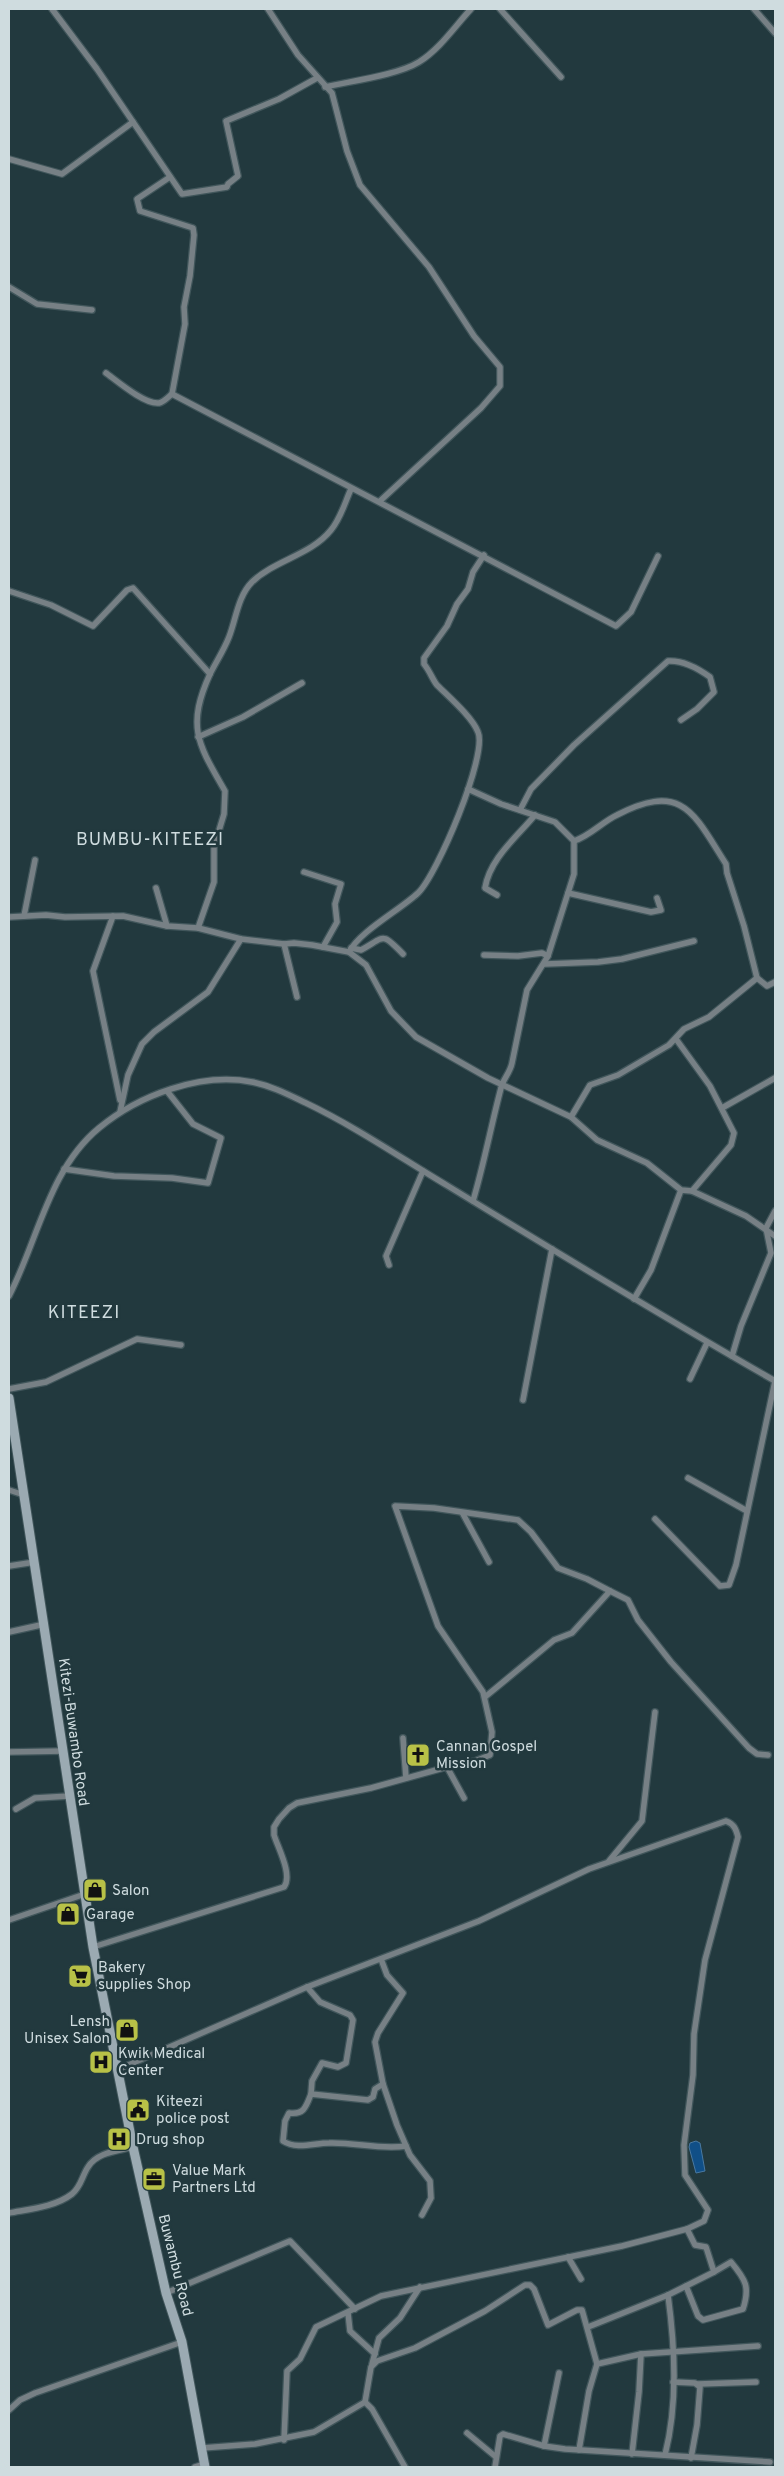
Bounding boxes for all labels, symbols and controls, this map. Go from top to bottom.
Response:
district label: BUMBU-KITEEZI [76,829,224,852]
district label: KITEEZI [48,1302,120,1325]
street label: Kitezi-Buwambo Road [53,1657,92,1807]
place label: Cannan Gospel Mission [436,1738,537,1774]
church icon: Cannan Gospel Mission [405,1742,431,1768]
shop icon: Salon [82,1877,108,1903]
place label: Salon [112,1882,150,1901]
shop icon: Garage [55,1901,81,1927]
place label: Garage [86,1906,135,1925]
place label: Bakery supplies Shop [98,1959,191,1995]
supermarket icon: Bakery supplies Shop [67,1963,93,1989]
place label: Lensh Unisex Salon [24,2013,110,2049]
shop icon: Lensh Unisex Salon [114,2017,140,2043]
place label: Kwik Medical Center [118,2045,205,2081]
hospital icon: Kwik Medical Center [88,2049,114,2075]
place label: Kiteezi police post [156,2093,230,2129]
public building icon: Kiteezi police post [125,2097,151,2123]
hospital icon: Drug shop [106,2126,132,2152]
place label: Drug shop [136,2131,205,2150]
place label: Value Mark Partners Ltd [172,2162,256,2198]
office icon: Value Mark Partners Ltd [141,2166,167,2192]
street label: Buwambu Road [153,2212,196,2318]

